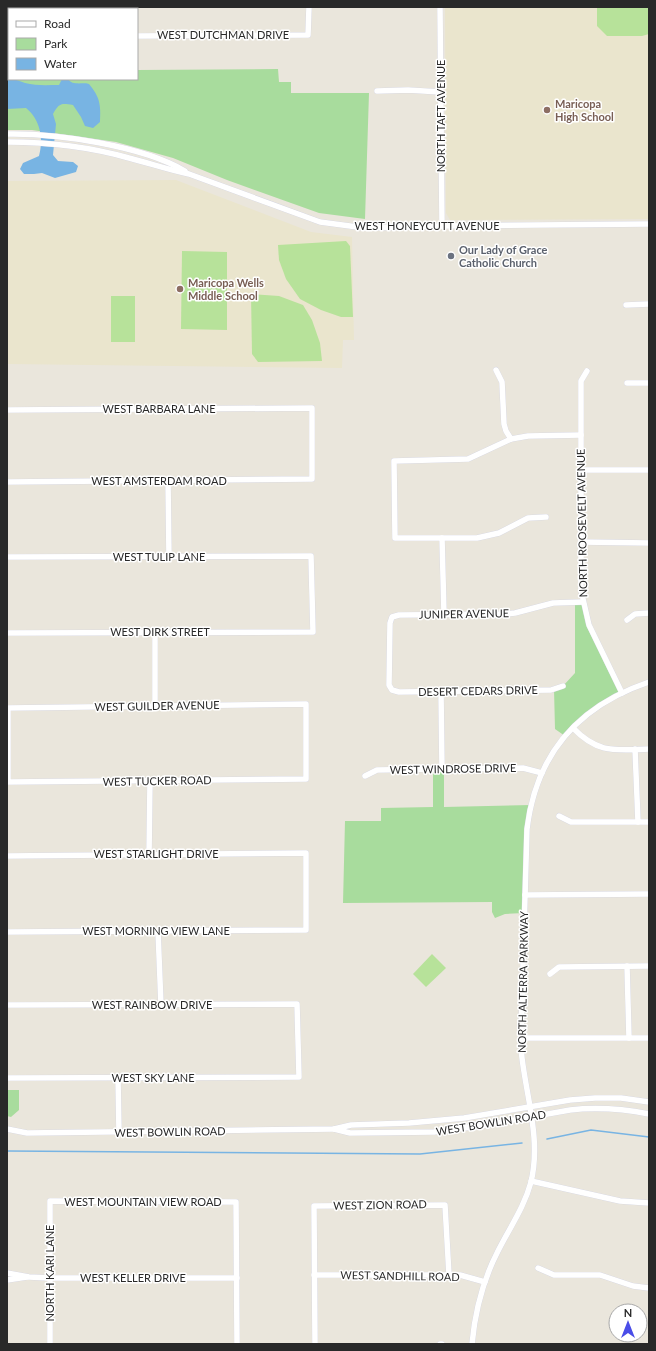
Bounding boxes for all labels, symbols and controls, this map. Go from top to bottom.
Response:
legend [8,8,138,80]
text: Road [44,16,71,31]
street label: WEST DUTCHMAN DRIVE [157,28,289,41]
text: Park [44,36,68,51]
text: Water [44,56,77,71]
street label: NORTH TAFT AVENUE [434,60,447,172]
place label: Maricopa High School [555,97,614,123]
marker: Maricopa High School [542,105,552,115]
street label: WEST HONEYCUTT AVENUE [354,219,500,232]
place label: Our Lady of Grace Catholic Church [459,243,548,269]
marker: Our Lady of Grace Catholic Church [446,251,456,261]
place label: Maricopa Wells Middle School [188,276,264,302]
marker: Maricopa Wells Middle School [175,284,185,294]
street label: WEST BARBARA LANE [102,402,216,415]
street label: NORTH ROOSEVELT AVENUE [574,448,589,598]
street label: WEST AMSTERDAM ROAD [91,474,227,487]
street label: WEST TULIP LANE [113,550,205,563]
street label: JUNIPER AVENUE [419,606,509,621]
street label: WEST DIRK STREET [110,625,210,638]
street label: DESERT CEDARS DRIVE [418,683,538,698]
street label: WEST GUILDER AVENUE [94,698,220,713]
street label: WEST WINDROSE DRIVE [390,761,516,776]
street label: WEST TUCKER ROAD [102,773,212,788]
street label: WEST STARLIGHT DRIVE [93,847,219,860]
street label: NORTH ALTERRA PARKWAY [515,911,530,1053]
street label: WEST MORNING VIEW LANE [82,924,230,937]
street label: WEST RAINBOW DRIVE [92,998,212,1011]
street label: WEST SKY LANE [111,1071,195,1084]
street label: WEST BOWLIN ROAD [435,1107,547,1138]
street label: WEST BOWLIN ROAD [114,1124,226,1139]
street label: WEST MOUNTAIN VIEW ROAD [64,1195,222,1208]
street label: WEST ZION ROAD [333,1197,427,1212]
street label: NORTH KARI LANE [43,1225,56,1321]
street label: WEST SANDHILL ROAD [340,1268,460,1283]
street label: WEST KELLER DRIVE [80,1271,186,1284]
north arrow [608,1303,648,1343]
text: N [624,1306,632,1319]

